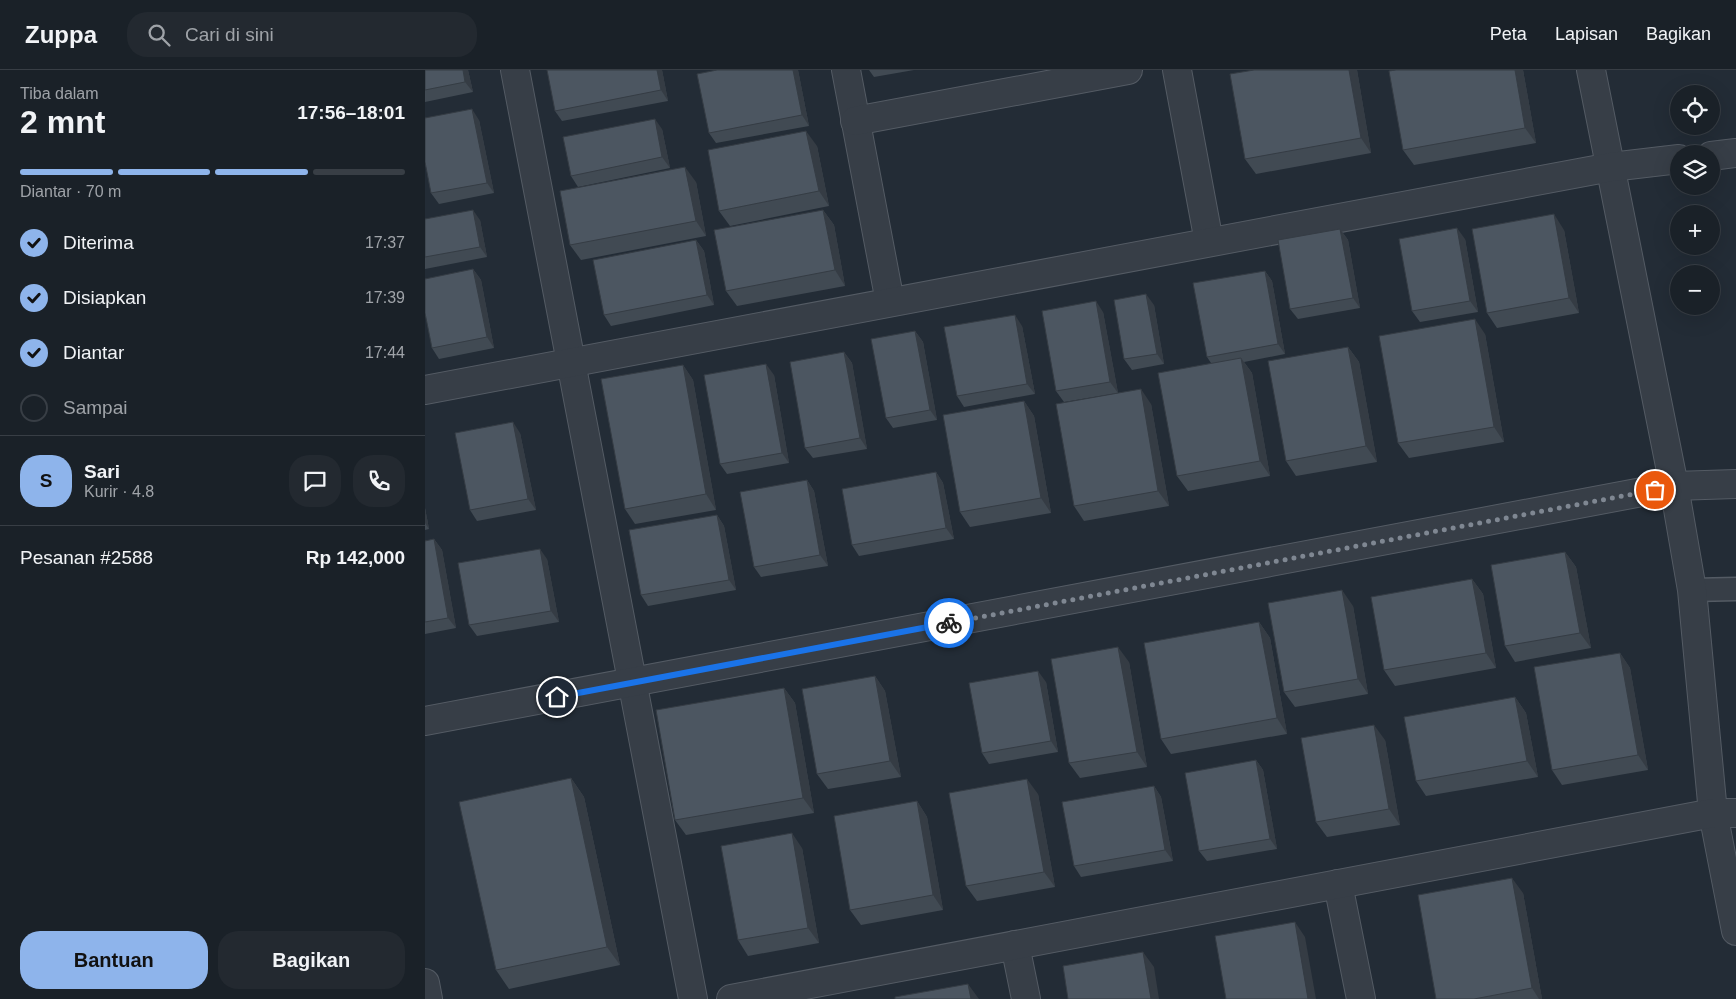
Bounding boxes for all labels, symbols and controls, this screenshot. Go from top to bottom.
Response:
search box [127,12,477,57]
text: Zuppa [25,21,97,48]
icon: search [145,21,173,49]
text: Cari di sini [185,24,274,45]
text: Peta [1490,24,1527,44]
text: Lapisan [1555,24,1618,44]
text: Bagikan [1646,24,1711,44]
text: Tiba dalam [20,85,99,102]
map controls [1670,85,1720,315]
button: locate [1670,85,1720,135]
text: 17:56–18:01 [297,102,405,123]
text: 2 mnt [20,104,105,140]
button: layers [1670,145,1720,195]
text: Diantar · 70 m [20,183,121,200]
button: + [1670,205,1720,255]
icon: check [20,229,48,257]
text: Diterima [63,232,134,253]
text: 17:37 [365,234,405,251]
button: − [1670,265,1720,315]
icon: check [20,284,48,312]
text: Disiapkan [63,287,146,308]
text: 17:39 [365,289,405,306]
icon: check [20,339,48,367]
text: Diantar [63,342,124,363]
text: 17:44 [365,344,405,361]
text: Sampai [63,397,127,418]
button: chat [289,455,341,507]
button: phone [353,455,405,507]
text: Sari [84,461,120,482]
pin [1634,469,1676,511]
text: S [40,470,52,491]
icon: bag [1641,476,1669,504]
text: Kurir · 4.8 [84,483,154,500]
text: Pesanan #2588 [20,547,153,568]
text: Rp 142,000 [306,547,405,568]
courier [924,598,974,648]
icon: bike [935,609,963,637]
pin [536,676,578,718]
icon: home [543,683,571,711]
button: Bantuan [20,931,208,989]
button: Bagikan [218,931,405,989]

